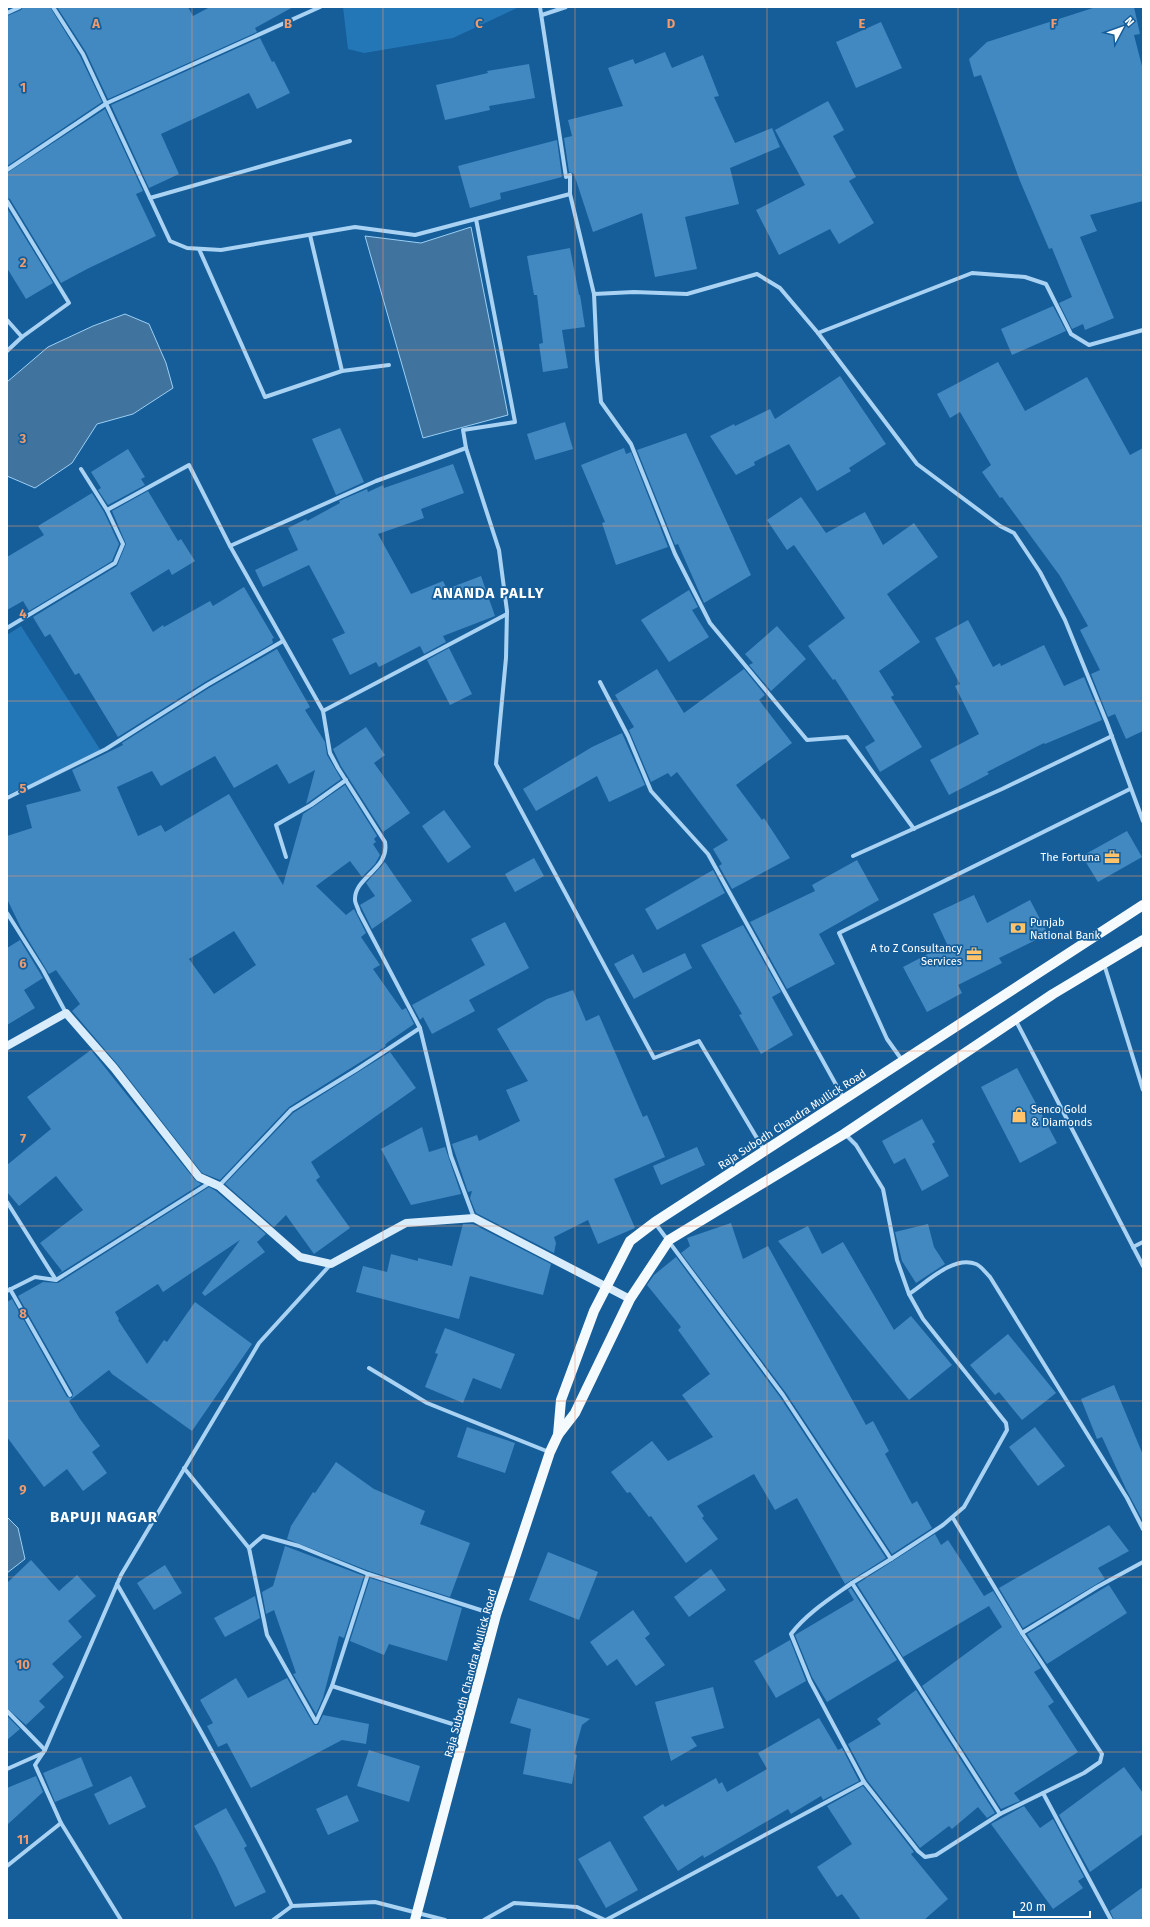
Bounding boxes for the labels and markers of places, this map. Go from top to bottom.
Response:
office icon: The Fortuna [1103,848,1121,866]
place label: The Fortuna [1040,851,1100,864]
place label: Punjab National Bank [1030,916,1101,942]
bank icon: Punjab National Bank [1009,919,1027,937]
place label: A to Z Consultancy Services [870,942,963,968]
office icon: A to Z Consultancy Services [965,945,983,963]
place label: Senco Gold & Diamonds [1031,1103,1092,1129]
shop icon: Senco Gold & Diamonds [1010,1106,1028,1124]

